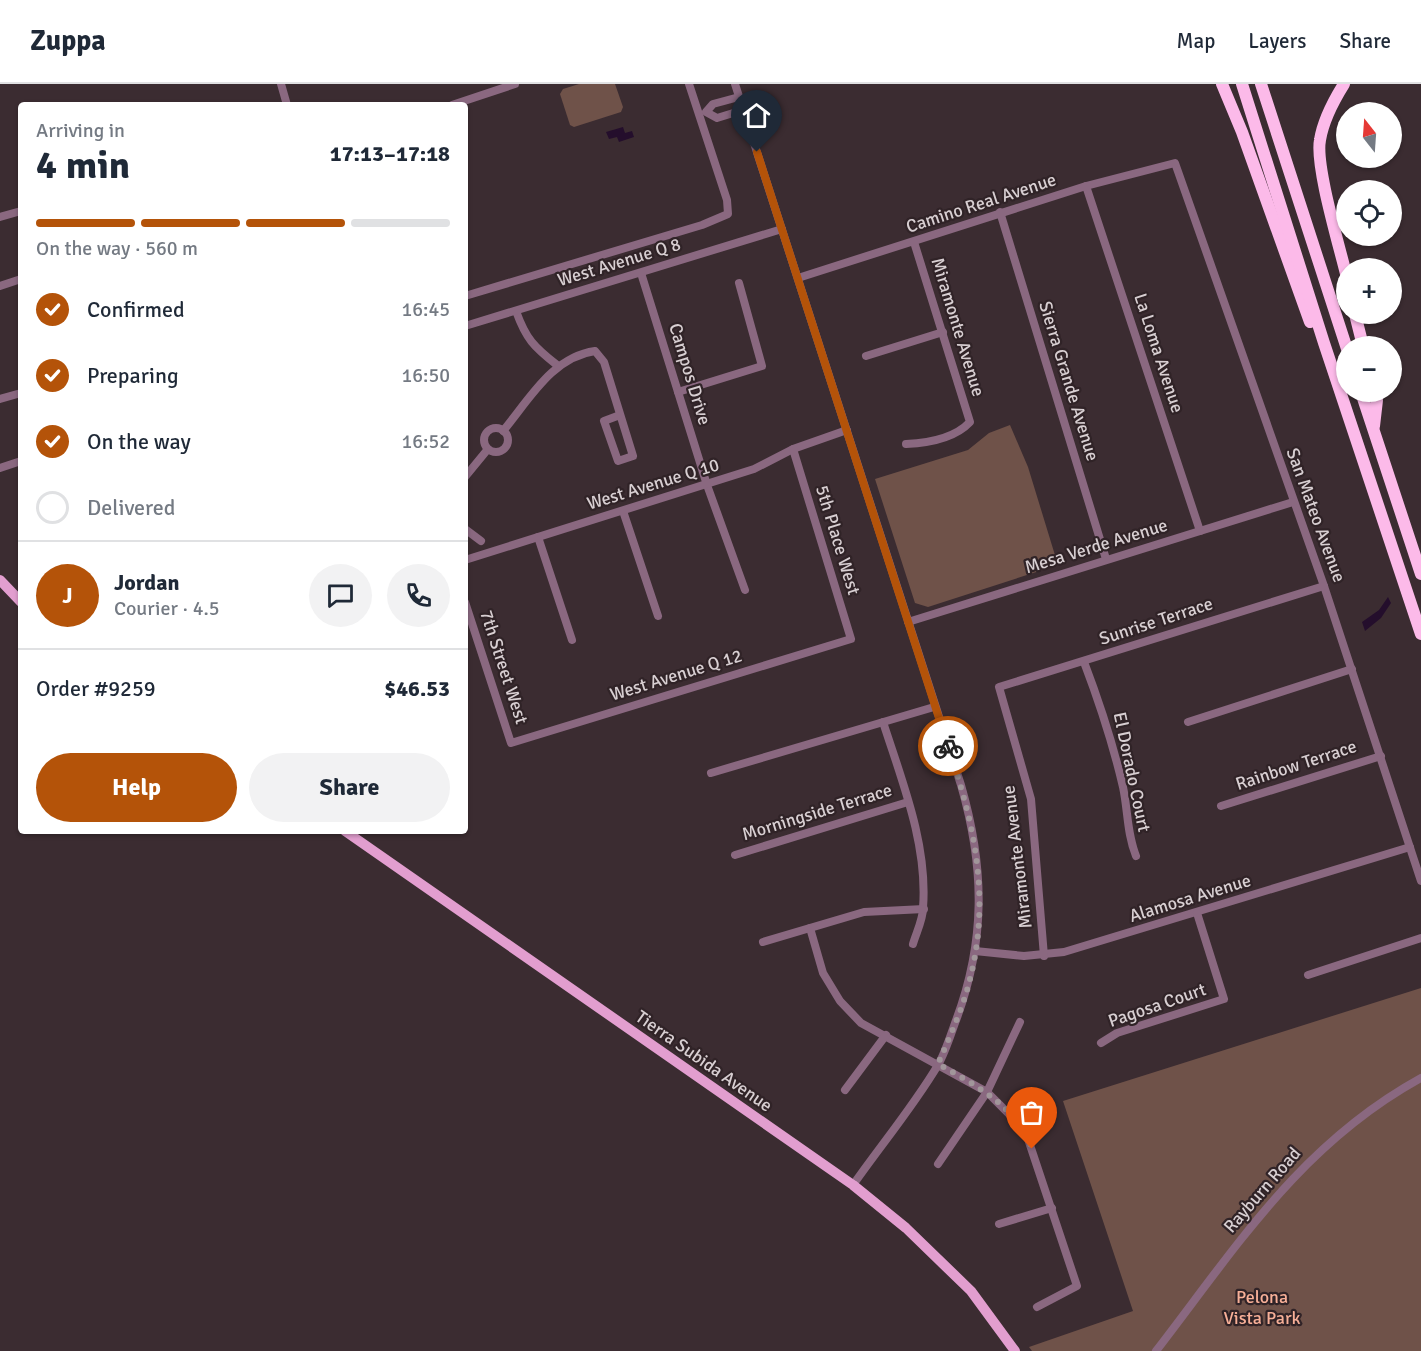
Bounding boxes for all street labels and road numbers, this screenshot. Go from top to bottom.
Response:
street label: Camino Real Avenue [903,168,1059,238]
street label: West Avenue Q 8 [555,233,683,291]
street label: Miramonte Avenue [926,255,990,399]
street label: La Loma Avenue [1129,290,1189,416]
street label: Sierra Grande Avenue [1034,298,1104,464]
street label: Campos Drive [664,320,716,428]
street label: San Mateo Avenue [1282,445,1350,585]
street label: West Avenue Q 10 [584,453,722,515]
street label: 5th Place West [811,483,865,597]
street label: Mesa Verde Avenue [1022,514,1170,578]
street label: Sunrise Terrace [1096,592,1216,650]
street label: 7th Street West [475,607,533,727]
street label: West Avenue Q 12 [607,644,745,706]
street label: El Dorado Court [1109,710,1155,834]
street label: Rainbow Terrace [1233,735,1359,795]
street label: Morningside Terrace [739,779,895,845]
street label: Miramonte Avenue [997,784,1037,930]
street label: Alamosa Avenue [1126,869,1254,927]
street label: Pagosa Court [1105,978,1209,1032]
street label: Tierra Subida Avenue [631,1005,777,1117]
street label: Rayburn Road [1219,1143,1305,1237]

